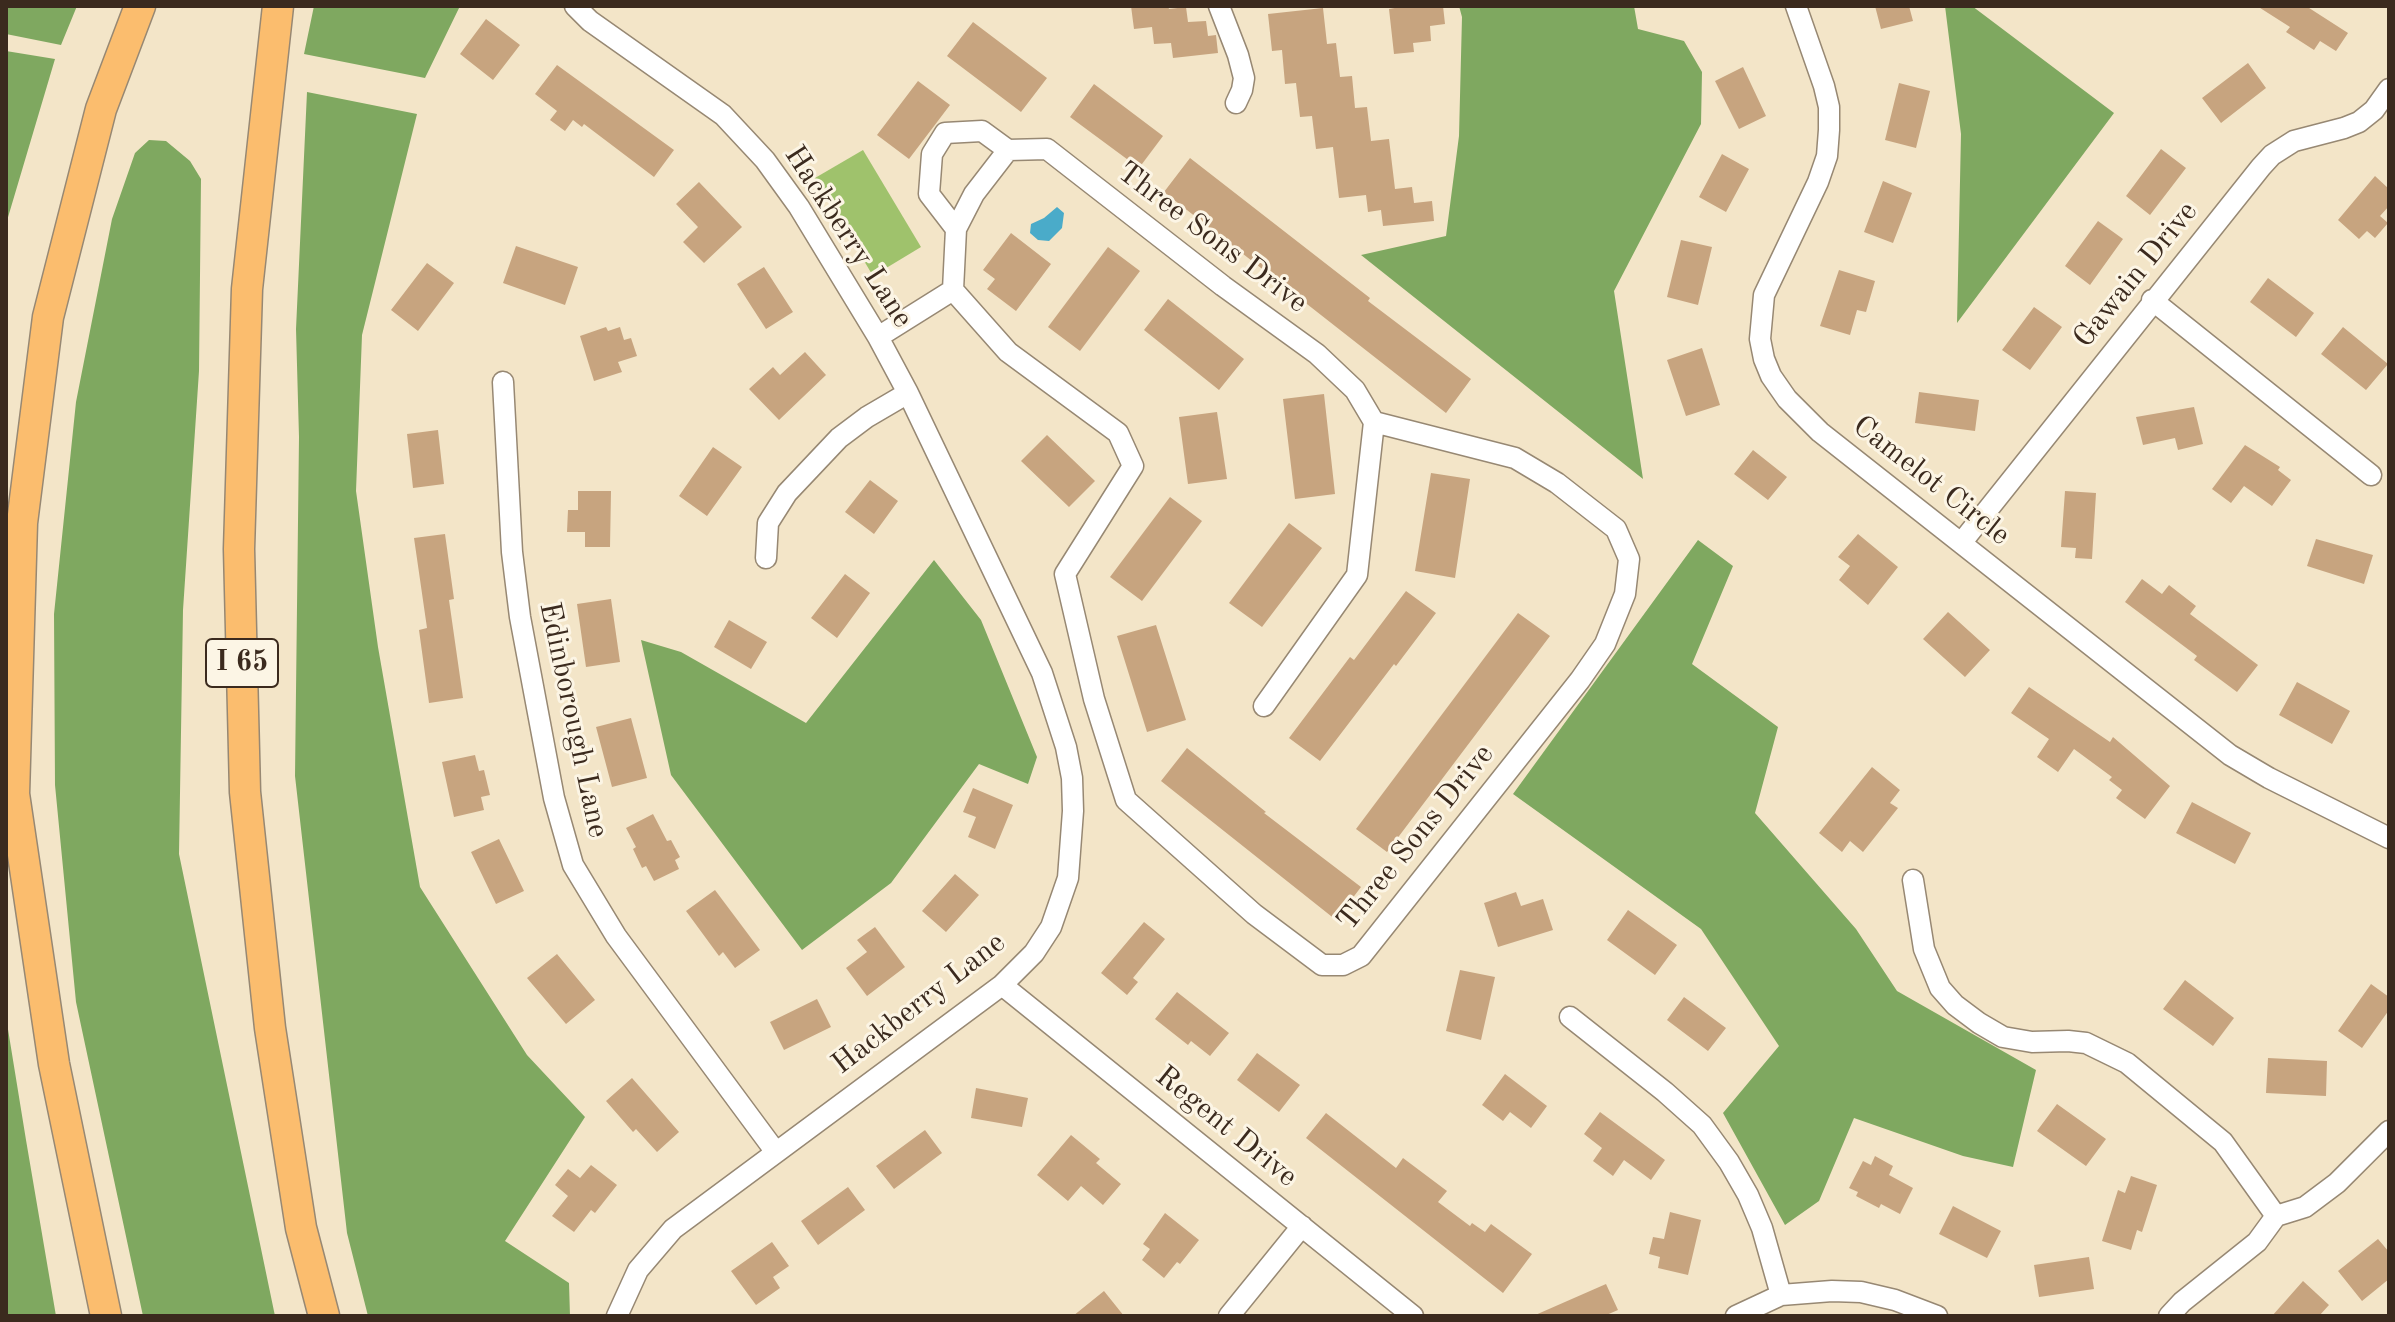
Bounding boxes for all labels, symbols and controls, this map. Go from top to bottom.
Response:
street label: Hackberry Lane [776,139,920,335]
street label: Three Sons Drive [1110,155,1314,321]
street label: Gawain Drive [2066,195,2206,355]
street label: Camelot Circle [1845,408,2017,554]
street label: Edinborough Lane [530,599,616,841]
road number: I 65 [206,639,278,687]
street label: Three Sons Drive [1330,738,1502,938]
street label: Hackberry Lane [825,925,1013,1083]
street label: Regent Drive [1148,1059,1304,1195]

